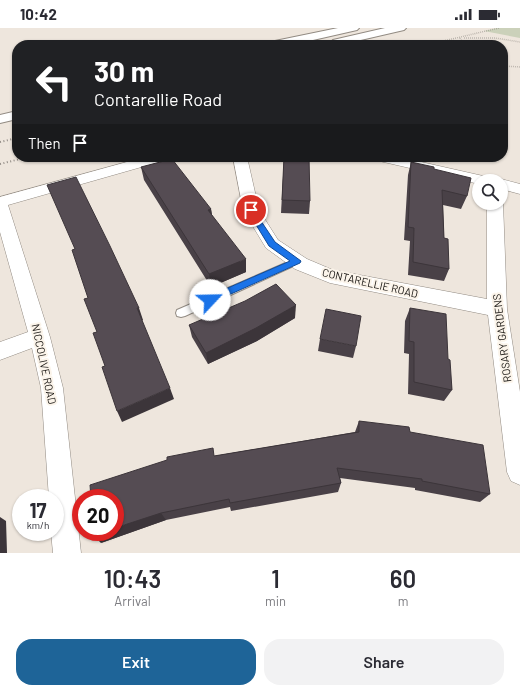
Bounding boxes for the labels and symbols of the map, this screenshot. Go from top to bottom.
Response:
pin [234,193,268,227]
street label: CONTARELLIE ROAD [321,265,419,300]
position arrow [189,279,231,321]
street label: ROSARY GARDENS [490,293,513,383]
street label: NICCOLIVE ROAD [30,323,59,405]
speed limit sign: 20 [72,489,124,541]

